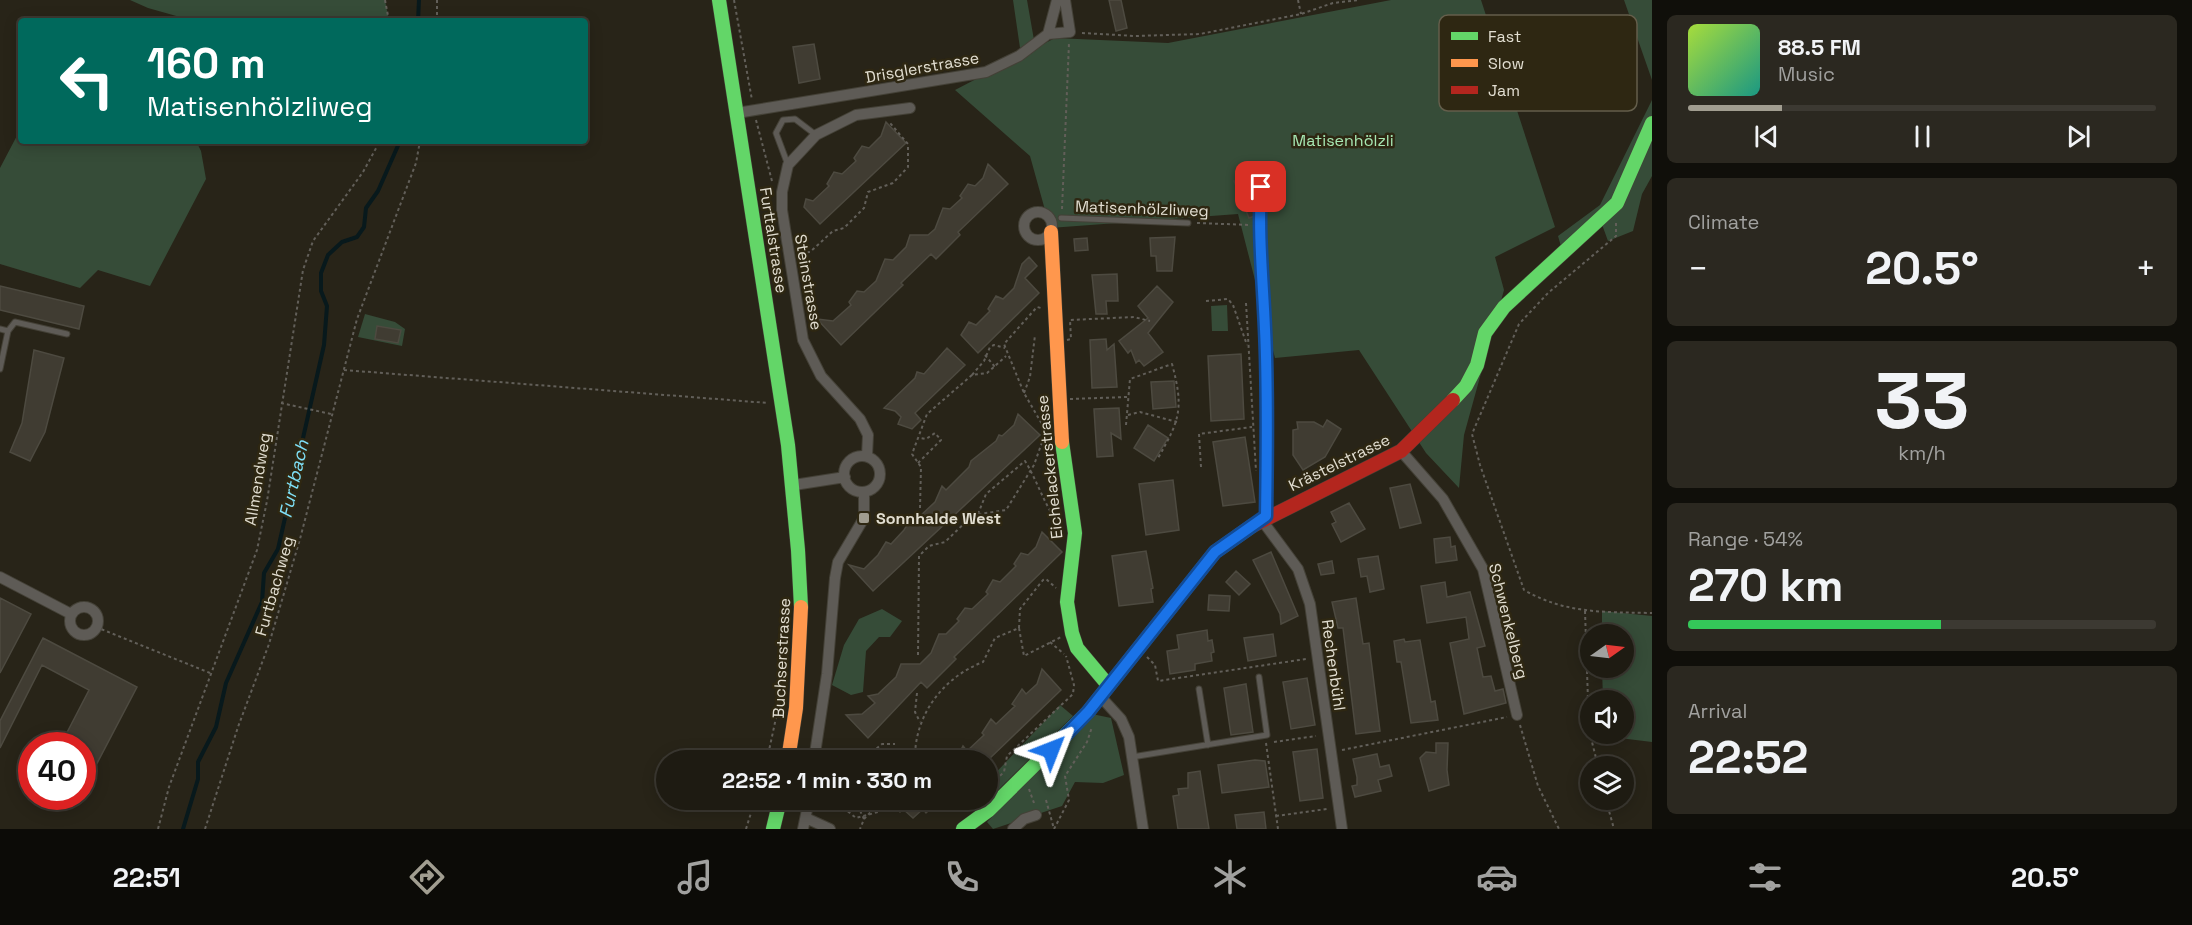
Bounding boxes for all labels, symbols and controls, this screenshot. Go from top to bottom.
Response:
legend [1439,15,1637,111]
text: Fast [1488,26,1521,47]
text: 88.5 FM [1778,33,1861,61]
text: 160 m [147,37,266,90]
icon: left [48,42,126,120]
street label: Drisglerstrasse [863,47,981,88]
text: Slow [1488,53,1524,74]
text: Music [1778,61,1835,87]
text: Jam [1488,80,1520,101]
text: Matisenhölzliweg [147,89,373,124]
icon: previous [1750,120,1783,153]
icon: pause [1906,120,1939,153]
icon: next [2062,120,2095,153]
park label: Matisenhölzli [1292,130,1394,151]
pin [1235,161,1286,212]
icon: arrive [1244,170,1277,203]
street label: Furttalstrasse [755,186,792,295]
street label: Matisenhölzliweg [1075,196,1209,221]
text: Climate [1688,209,1759,235]
street label: Steinstrasse [790,233,827,332]
text: 20.5° [1865,240,1979,297]
text: − [1688,248,1708,290]
text: + [2136,248,2156,290]
text: 33 [1875,351,1969,451]
street label: Eichelackerstrasse [1031,394,1067,540]
street label: Krästelstrasse [1285,429,1393,496]
street label: Allmendweg [240,431,275,527]
water label: Furtbach [273,437,314,520]
text: km/h [1898,440,1946,466]
place label: Sonnhalde West [876,508,1001,529]
marker: Sonnhalde West [857,511,871,525]
text: Range · 54% [1688,526,1803,552]
street label: Furtbachweg [250,534,299,638]
text: 270 km [1688,557,1843,614]
street label: Schwenkelberg [1484,561,1533,681]
street label: Buchserstrasse [768,597,795,719]
street label: Rechenbühl [1317,618,1350,712]
north arrow [1580,624,1634,678]
map controls [1580,624,1634,810]
button: sound [1580,690,1634,744]
text: Arrival [1688,698,1747,724]
position arrow [1019,718,1083,782]
text: 22:52 [1688,729,1808,786]
speed limit sign: 40 [18,732,96,810]
button: layers [1580,756,1634,810]
text: 22:52 · 1 min · 330 m [722,766,932,794]
icon: directions [406,856,448,898]
icon: music [674,856,716,898]
icon: phone [941,856,983,898]
icon: climate [1209,856,1251,898]
icon: car [1476,856,1518,898]
icon: filters [1744,856,1786,898]
text: 22:51 [113,860,181,895]
text: 20.5° [2011,860,2079,895]

